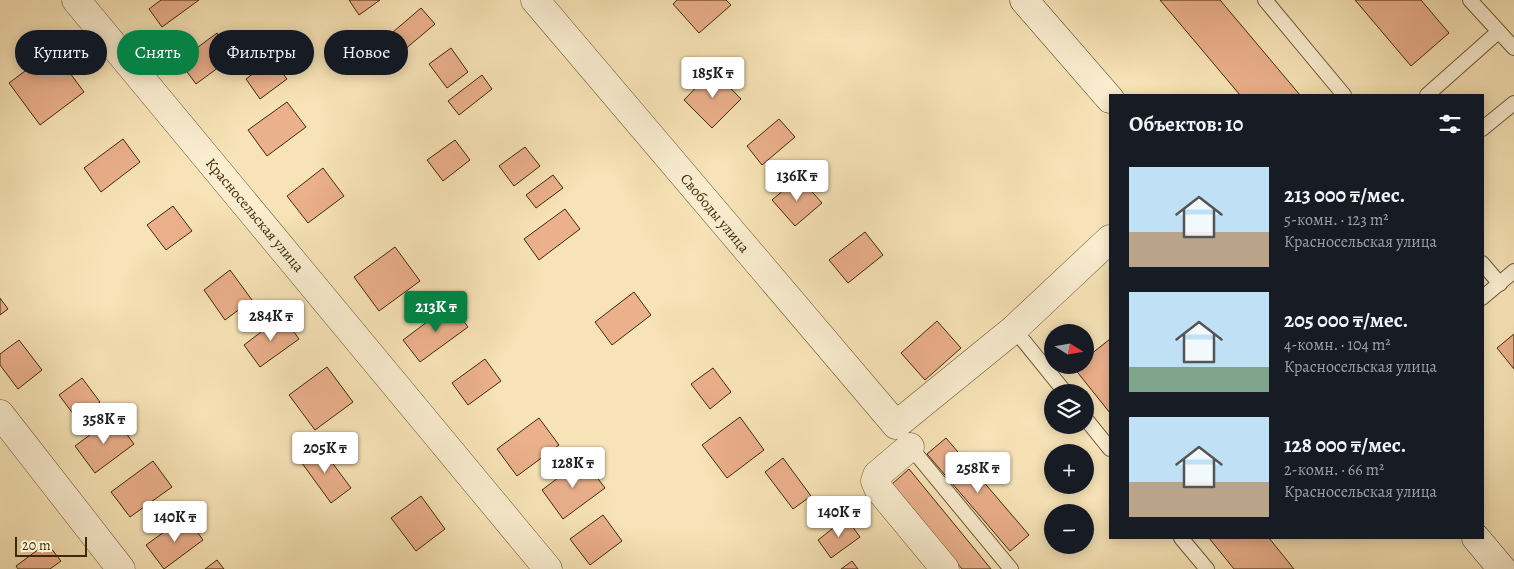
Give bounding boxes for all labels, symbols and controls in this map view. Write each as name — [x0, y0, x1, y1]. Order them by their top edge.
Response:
chip: Купить — [15, 30, 107, 75]
chip: Снять — [117, 30, 199, 75]
chip: Фильтры — [209, 30, 314, 75]
chip: Новое — [324, 30, 408, 75]
pin: 185K ₸ — [672, 56, 754, 99]
text: 185K ₸ — [692, 62, 734, 84]
text: Объектов: 10 — [1129, 110, 1243, 138]
icon: filters — [1436, 110, 1464, 138]
street label: Красносельская улица — [201, 154, 309, 276]
pin: 136K ₸ — [756, 160, 838, 202]
text: 136K ₸ — [776, 165, 818, 187]
street label: Свободы улица — [676, 169, 754, 257]
text: 213 000 ₸/мес. — [1284, 181, 1405, 209]
icon: home — [1169, 187, 1229, 247]
text: 5-комн. · 123 m² — [1284, 209, 1389, 231]
text: Красносельская улица — [1284, 231, 1437, 253]
pin: 213K ₸ — [395, 290, 477, 333]
text: 213K ₸ — [415, 296, 457, 318]
pin: 284K ₸ — [230, 300, 312, 342]
text: 284K ₸ — [249, 305, 293, 327]
text: 205 000 ₸/мес. — [1284, 306, 1408, 334]
icon: home — [1169, 312, 1229, 372]
north arrow — [1044, 324, 1094, 374]
map controls — [1044, 324, 1094, 554]
text: 4-комн. · 104 m² — [1284, 334, 1391, 356]
text: Красносельская улица — [1284, 356, 1437, 378]
button: layers — [1044, 384, 1094, 434]
pin: 358K ₸ — [63, 402, 145, 445]
text: 358K ₸ — [83, 408, 125, 430]
text: 128 000 ₸/мес. — [1284, 431, 1406, 459]
pin: 205K ₸ — [284, 432, 366, 474]
text: 205K ₸ — [303, 437, 347, 459]
icon: home — [1169, 437, 1229, 497]
button: + — [1044, 444, 1094, 494]
pin: 128K ₸ — [532, 446, 614, 489]
text: 128K ₸ — [552, 452, 594, 474]
pin: 258K ₸ — [937, 452, 1019, 494]
text: 258K ₸ — [956, 457, 1000, 479]
text: 2-комн. · 66 m² — [1284, 459, 1384, 481]
text: Красносельская улица — [1284, 481, 1437, 503]
pin: 140K ₸ — [798, 496, 880, 538]
pin: 140K ₸ — [134, 500, 216, 543]
text: 140K ₸ — [818, 501, 860, 523]
button: − — [1044, 504, 1094, 554]
text: 140K ₸ — [154, 506, 196, 528]
scale bar — [15, 534, 88, 557]
text: 20 m — [22, 536, 51, 555]

